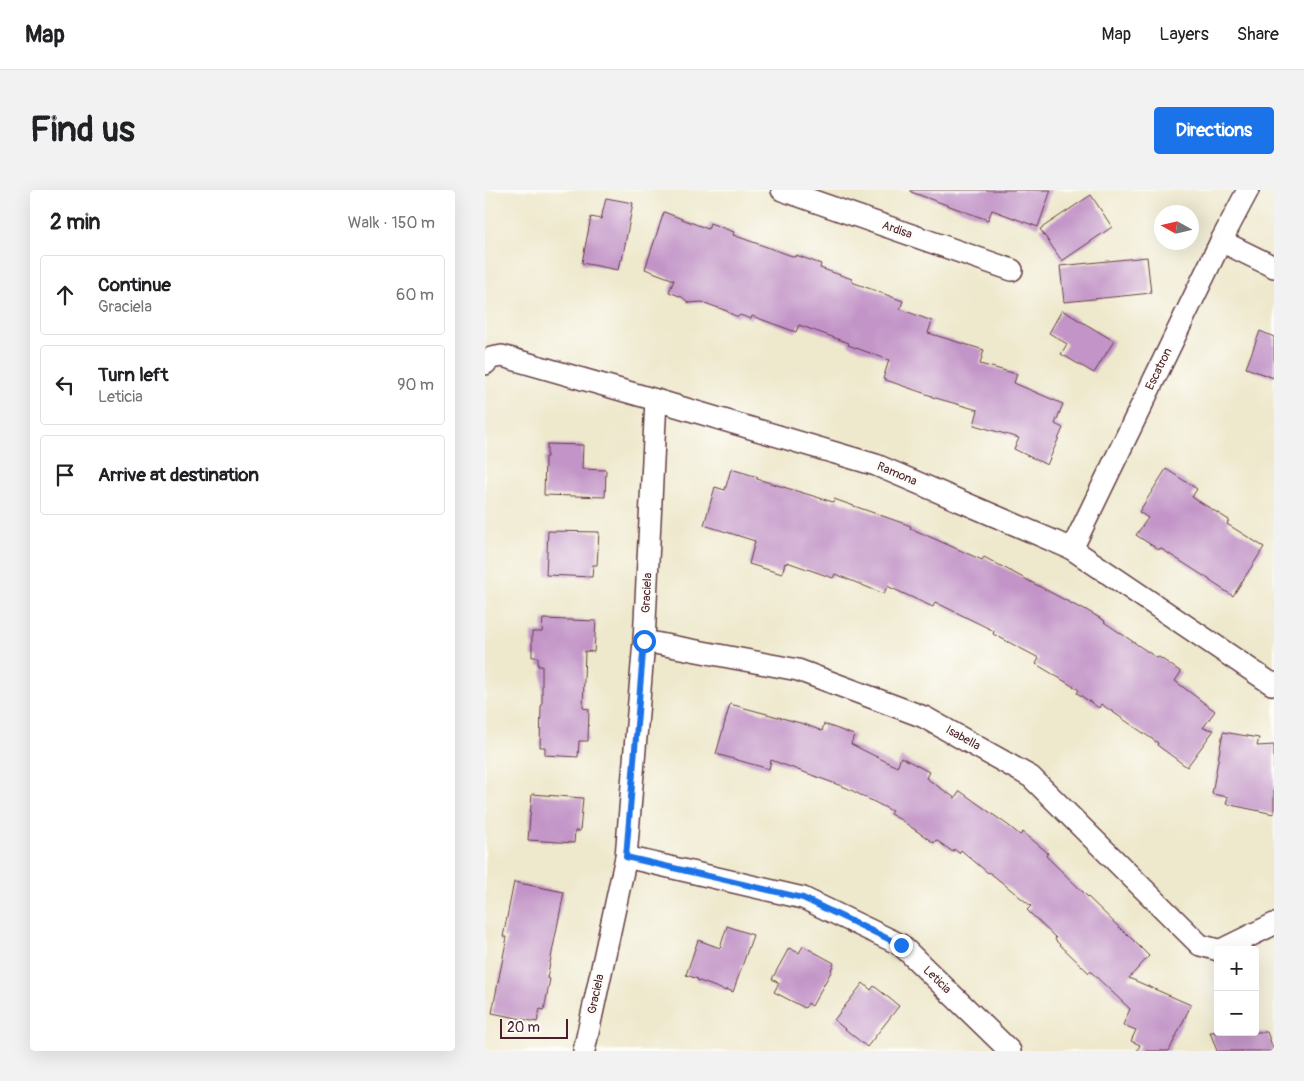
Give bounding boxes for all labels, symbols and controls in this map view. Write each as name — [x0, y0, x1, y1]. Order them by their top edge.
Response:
text: Map — [25, 20, 65, 49]
text: Map — [1102, 23, 1131, 46]
text: Layers — [1159, 23, 1209, 46]
text: Share — [1237, 23, 1279, 46]
button: Directions — [1154, 107, 1274, 154]
text: Find us — [30, 108, 135, 152]
north arrow — [1154, 205, 1199, 250]
text: 2 min — [50, 209, 100, 236]
text: Walk · 150 m — [348, 213, 435, 233]
street label: Ardisa — [880, 218, 914, 242]
text: Continue — [98, 273, 171, 297]
icon: ahead — [51, 281, 79, 309]
text: 60 m — [396, 285, 434, 305]
text: Graciela — [98, 297, 152, 317]
street label: Escatron — [1142, 345, 1176, 392]
text: Turn left — [98, 363, 168, 387]
icon: left — [51, 371, 79, 399]
text: 90 m — [397, 375, 434, 395]
text: Leticia — [98, 387, 143, 407]
street label: Ramona — [875, 459, 920, 489]
icon: arrive — [51, 461, 79, 489]
text: Arrive at destination — [98, 463, 259, 487]
street label: Graciela — [638, 572, 656, 614]
route start — [633, 630, 656, 653]
street label: Isabella — [943, 722, 983, 754]
route end — [890, 934, 913, 957]
map controls — [1214, 946, 1259, 1036]
button: + — [1214, 946, 1259, 991]
street label: Leticia — [920, 963, 955, 997]
street label: Graciela — [584, 972, 608, 1015]
button: − — [1214, 991, 1259, 1036]
scale bar — [500, 1016, 567, 1039]
text: 20 m — [507, 1019, 540, 1036]

